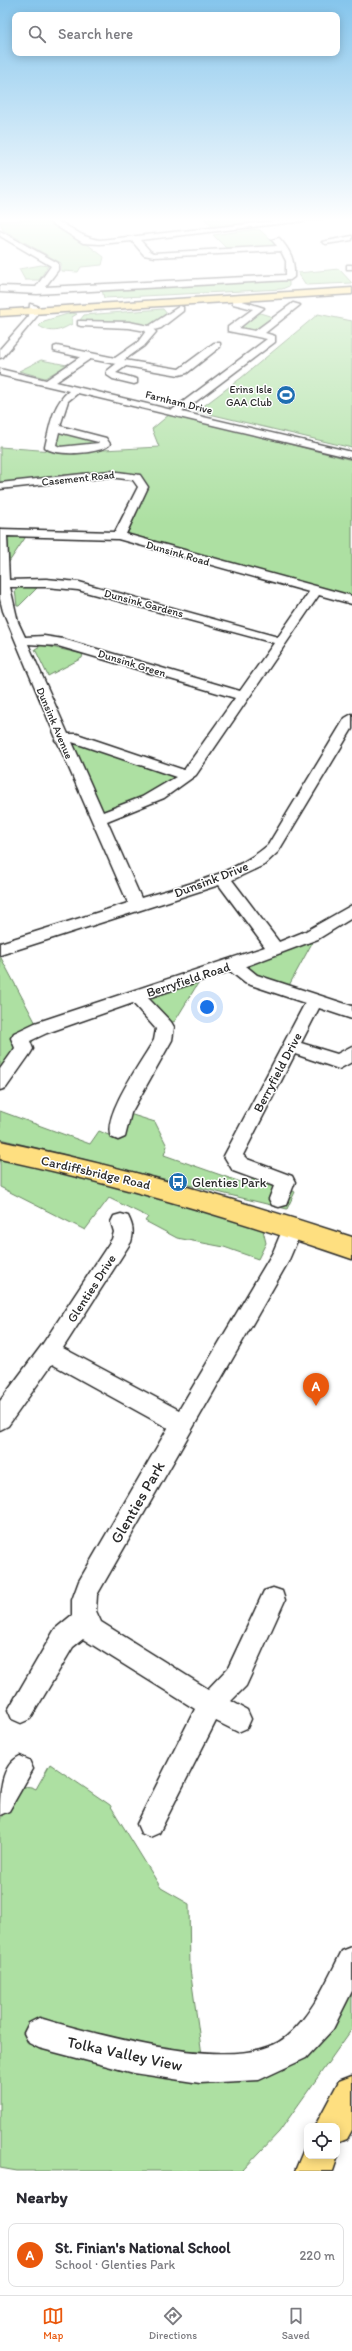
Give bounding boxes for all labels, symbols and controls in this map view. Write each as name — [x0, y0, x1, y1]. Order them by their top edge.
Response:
search box — [12, 12, 340, 56]
icon: search — [26, 23, 48, 45]
text: Search here — [58, 25, 133, 43]
place label: Erins Isle GAA Club — [226, 383, 272, 409]
sports icon: Erins Isle GAA Club — [275, 384, 297, 406]
street label: Farnham Drive — [144, 388, 214, 417]
street label: Casement Road — [41, 468, 115, 489]
street label: Dunsink Road — [145, 538, 211, 569]
street label: Dunsink Gardens — [103, 587, 185, 620]
street label: Dunsink Green — [96, 647, 168, 680]
street label: Dunsink Avenue — [34, 685, 76, 761]
street label: Dunsink Drive — [172, 858, 250, 901]
street label: Berryfield Road — [144, 959, 232, 1000]
your location — [197, 997, 217, 1017]
street label: Berryfield Drive — [250, 1030, 305, 1115]
street label: Cardiffsbridge Road — [40, 1153, 152, 1192]
bus stop icon: Glenties Park — [167, 1171, 189, 1193]
place label: Glenties Park — [192, 1175, 267, 1190]
street label: Glenties Drive — [64, 1251, 119, 1325]
pin: A — [303, 1373, 329, 1406]
street label: Glenties Park — [106, 1457, 169, 1547]
street label: Tolka Valley View — [66, 2032, 184, 2075]
map controls — [304, 2123, 340, 2159]
button: locate — [304, 2123, 340, 2159]
text: Nearby — [16, 2187, 68, 2207]
text: St. Finian's National School — [55, 2239, 230, 2257]
text: A — [26, 2248, 34, 2263]
text: 220 m — [299, 2248, 335, 2263]
text: School · Glenties Park — [55, 2257, 175, 2272]
tab: Map — [42, 2305, 64, 2342]
tab: Directions — [149, 2305, 197, 2342]
tab: Saved — [282, 2305, 310, 2342]

